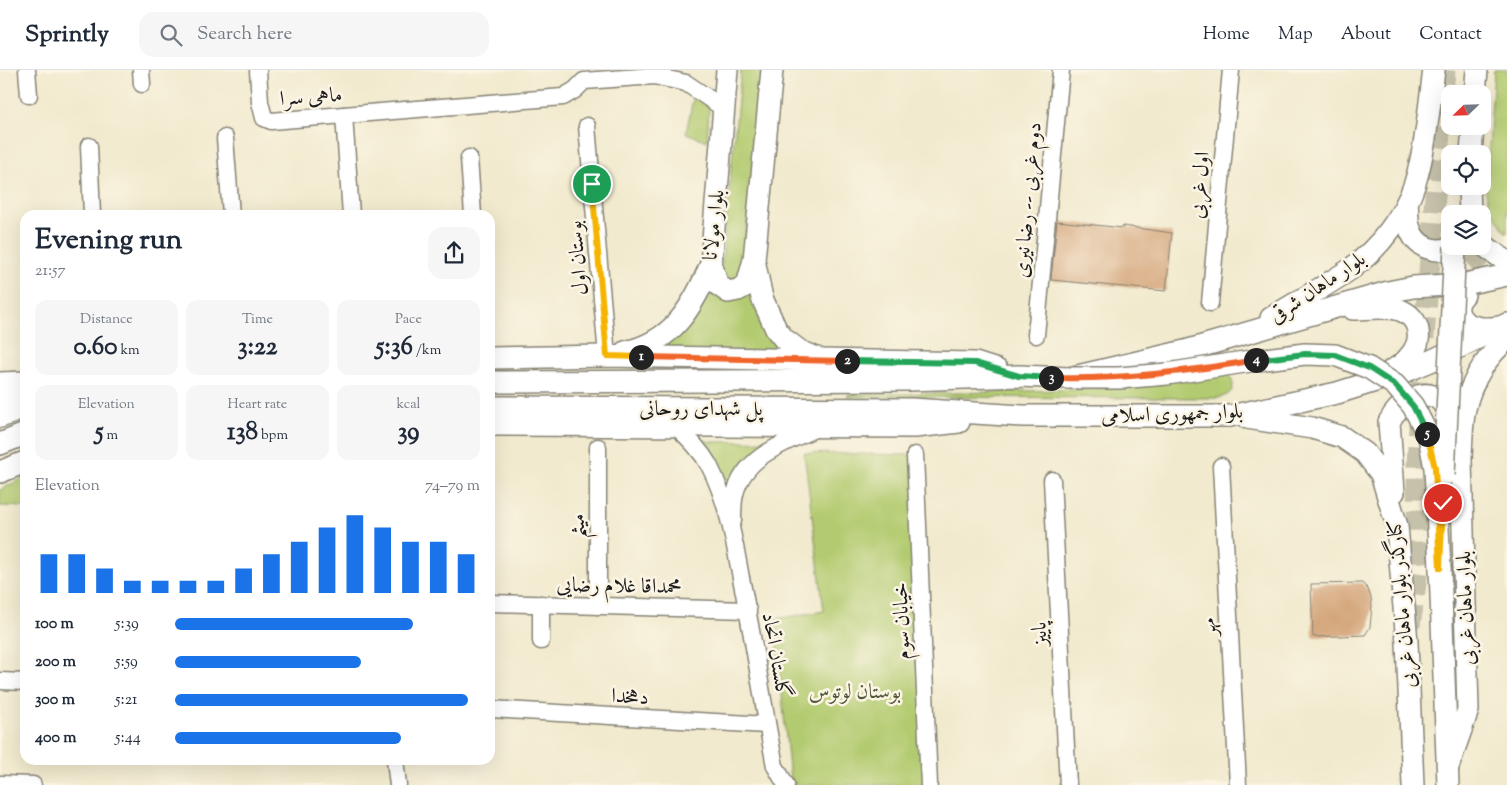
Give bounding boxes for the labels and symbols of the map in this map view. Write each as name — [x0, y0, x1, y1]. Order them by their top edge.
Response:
street label: ماهی سرا — [279, 81, 343, 115]
north arrow — [1441, 85, 1491, 135]
street label: دوم غربی -- رضا نیری — [1007, 121, 1052, 279]
street label: اول غربی — [1183, 150, 1219, 220]
pin — [571, 163, 613, 205]
street label: بلوار مولانا — [696, 188, 734, 262]
street label: بوستان اول — [561, 219, 597, 297]
street label: بلوار ماهان شرقی — [1264, 245, 1373, 332]
pin: 1 — [628, 344, 654, 370]
pin: 2 — [834, 348, 860, 374]
pin: 4 — [1244, 348, 1268, 372]
pin: 3 — [1038, 366, 1064, 390]
street label: پل شهدای روحانی — [639, 395, 764, 425]
street label: بلوار جمهوری اسلامی — [1100, 398, 1244, 432]
pin: 5 — [1414, 422, 1440, 446]
pin — [1422, 482, 1464, 524]
street label: میثم — [564, 513, 598, 539]
street label: کنارگذر بلوار ماهان غربی — [1379, 518, 1425, 689]
street label: بلوار ماهان غربی — [1450, 550, 1484, 666]
street label: محمداقا غلام رضایی — [556, 571, 682, 604]
street label: خیابان سوم — [887, 582, 920, 660]
street label: گلستان اتحاد — [753, 610, 797, 701]
street label: مهر — [1195, 617, 1226, 639]
street label: پاییز — [1025, 620, 1057, 649]
park label: بوستان لوتوس — [809, 678, 901, 708]
street label: دهخدا — [610, 682, 649, 714]

